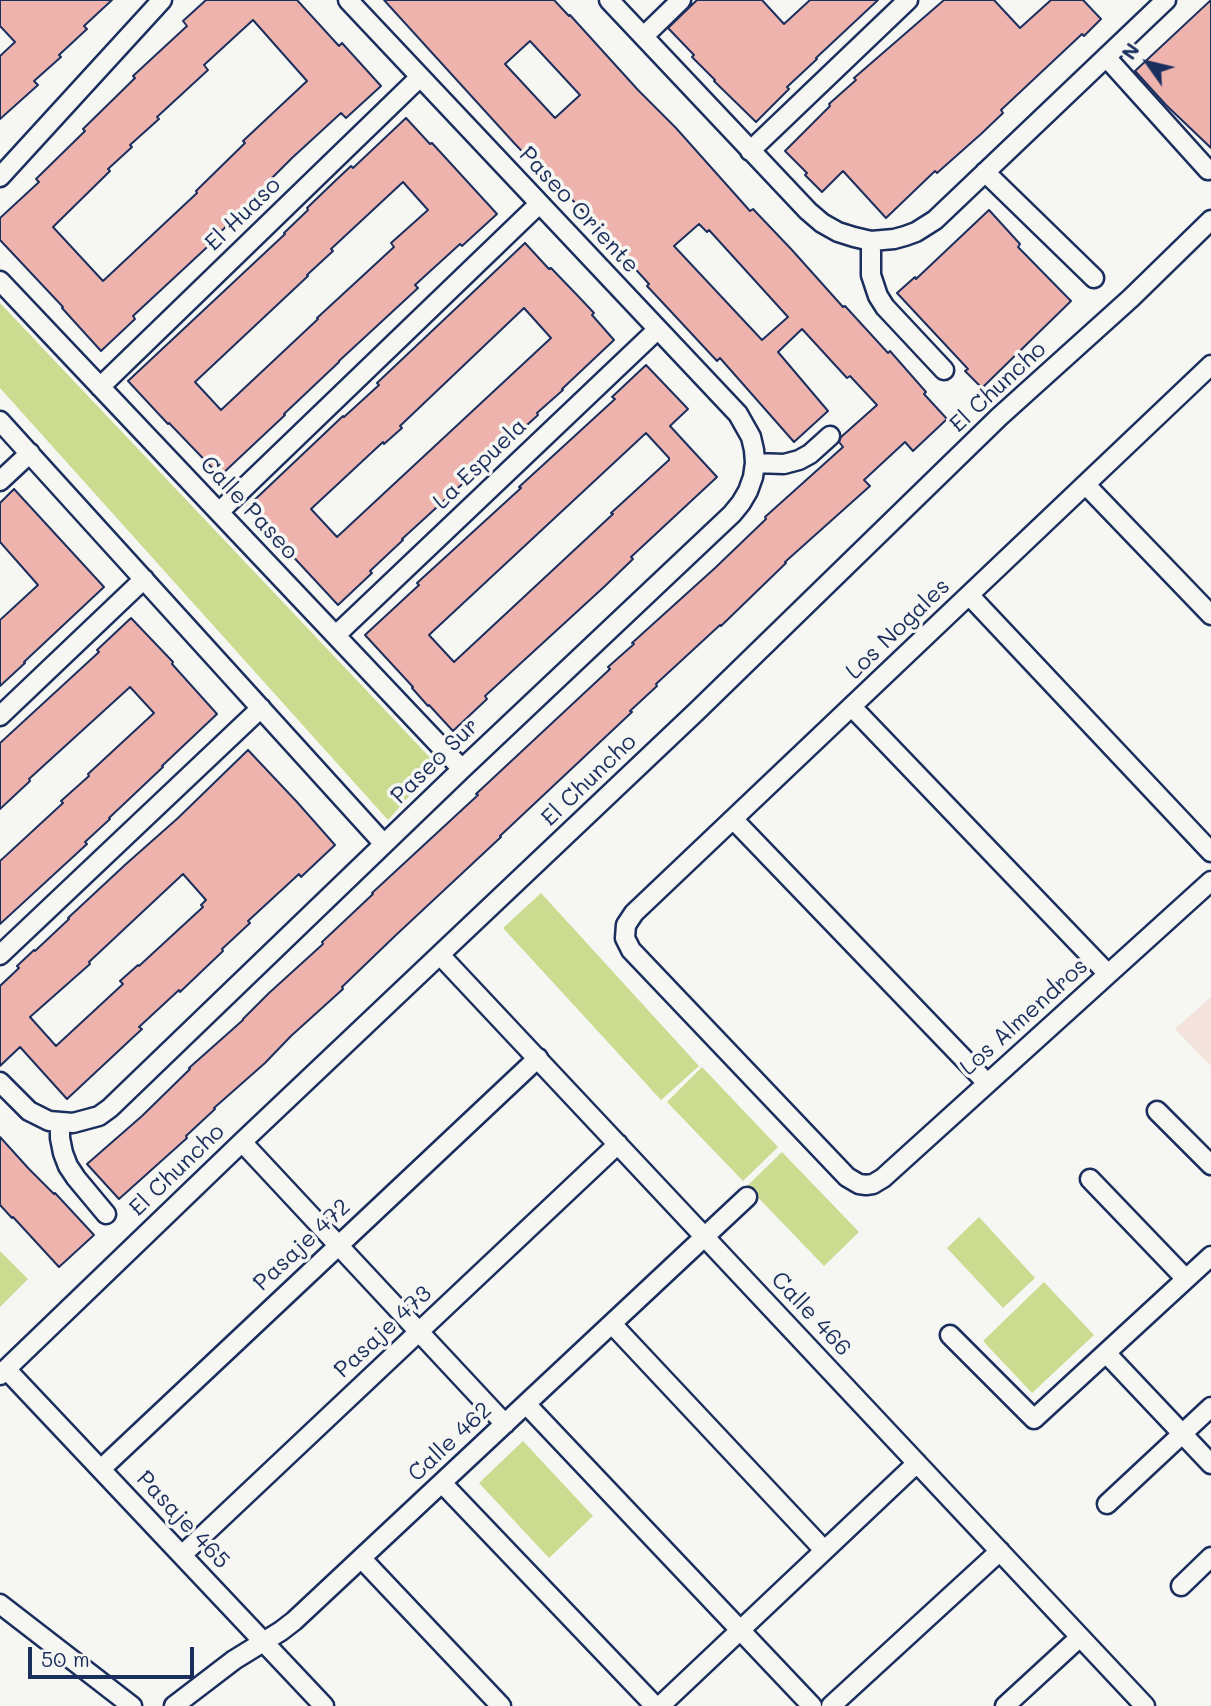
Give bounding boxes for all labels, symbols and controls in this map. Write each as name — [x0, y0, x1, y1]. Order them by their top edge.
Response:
north arrow — [1113, 28, 1183, 98]
text: N — [1116, 38, 1145, 64]
street label: Paseo Oriente — [513, 141, 645, 279]
street label: El Huaso — [199, 171, 287, 257]
street label: El Chuncho — [944, 336, 1052, 438]
street label: La Espuela — [428, 413, 532, 515]
street label: Calle Paseo — [194, 451, 304, 565]
street label: Los Nogales — [840, 573, 956, 685]
street label: Paseo Sur — [385, 712, 485, 810]
street label: El Chuncho — [536, 728, 642, 832]
street label: Los Almendros — [954, 952, 1094, 1082]
street label: El Chuncho — [124, 1118, 230, 1222]
street label: Pasaje 472 — [248, 1193, 356, 1297]
street label: Calle 466 — [765, 1266, 857, 1362]
street label: Pasaje 473 — [329, 1280, 437, 1384]
street label: Calle 462 — [403, 1396, 497, 1488]
street label: Pasaje 465 — [131, 1465, 235, 1575]
scale bar — [32, 1632, 198, 1676]
text: 50 m — [41, 1645, 90, 1672]

